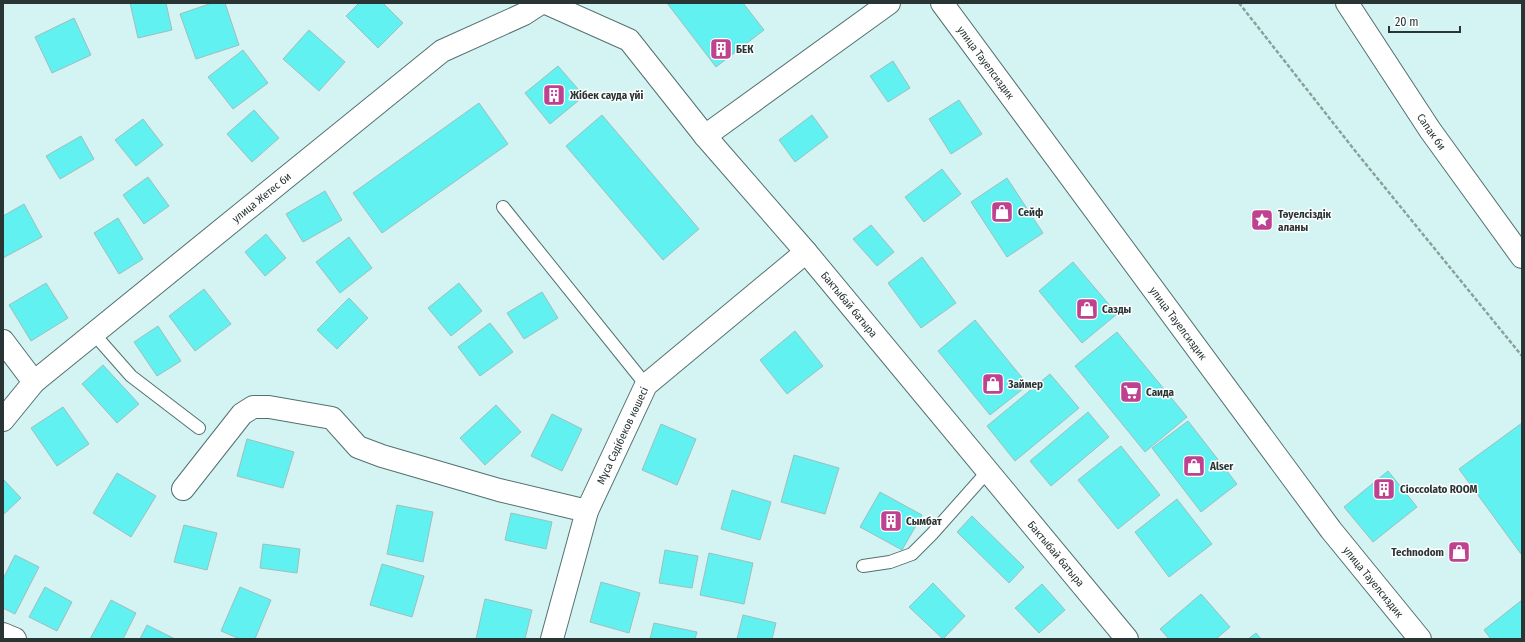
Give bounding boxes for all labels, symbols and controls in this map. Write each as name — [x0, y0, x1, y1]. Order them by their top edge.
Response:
scale bar — [1389, 8, 1460, 34]
text: 20 m — [1395, 15, 1419, 29]
street label: улица Тауелсиздик — [955, 23, 1018, 102]
building icon: БЕК — [708, 36, 734, 62]
place label: БЕК — [736, 43, 754, 56]
building icon: Жібек сауда үйі — [541, 82, 567, 108]
place label: Жібек сауда үйі — [569, 89, 643, 102]
street label: Сапак би — [1414, 111, 1449, 153]
street label: улица Жетес би — [229, 170, 294, 225]
shop icon: Сейф — [989, 199, 1015, 225]
place label: Сейф — [1018, 206, 1044, 219]
place icon: Тәуелсіздік аланы — [1249, 207, 1275, 233]
place label: Тәуелсіздік аланы — [1278, 208, 1332, 234]
street label: Бактыбай батыра — [818, 269, 880, 340]
street label: улица Тауелсиздик — [1147, 284, 1210, 363]
shop icon: Сазды — [1074, 296, 1100, 322]
place label: Сазды — [1102, 303, 1132, 316]
shop icon: Займер — [980, 371, 1006, 397]
place label: Займер — [1007, 378, 1043, 391]
supermarket icon: Саида — [1118, 379, 1144, 405]
street label: Мұса Сәдібеков көшесі — [594, 385, 651, 486]
place label: Саида — [1146, 386, 1175, 399]
shop icon: Alser — [1181, 453, 1207, 479]
place label: Alser — [1209, 460, 1234, 473]
building icon: Cioccolato ROOM — [1371, 476, 1397, 502]
place label: Cioccolato ROOM — [1400, 483, 1478, 496]
building icon: Сымбат — [878, 508, 904, 534]
place label: Сымбат — [906, 515, 942, 528]
street label: Бактыбай батыра — [1025, 518, 1087, 589]
shop icon: Technodom — [1446, 539, 1472, 565]
street label: улица Тауелсиздик — [1341, 544, 1407, 621]
place label: Technodom — [1391, 546, 1444, 559]

